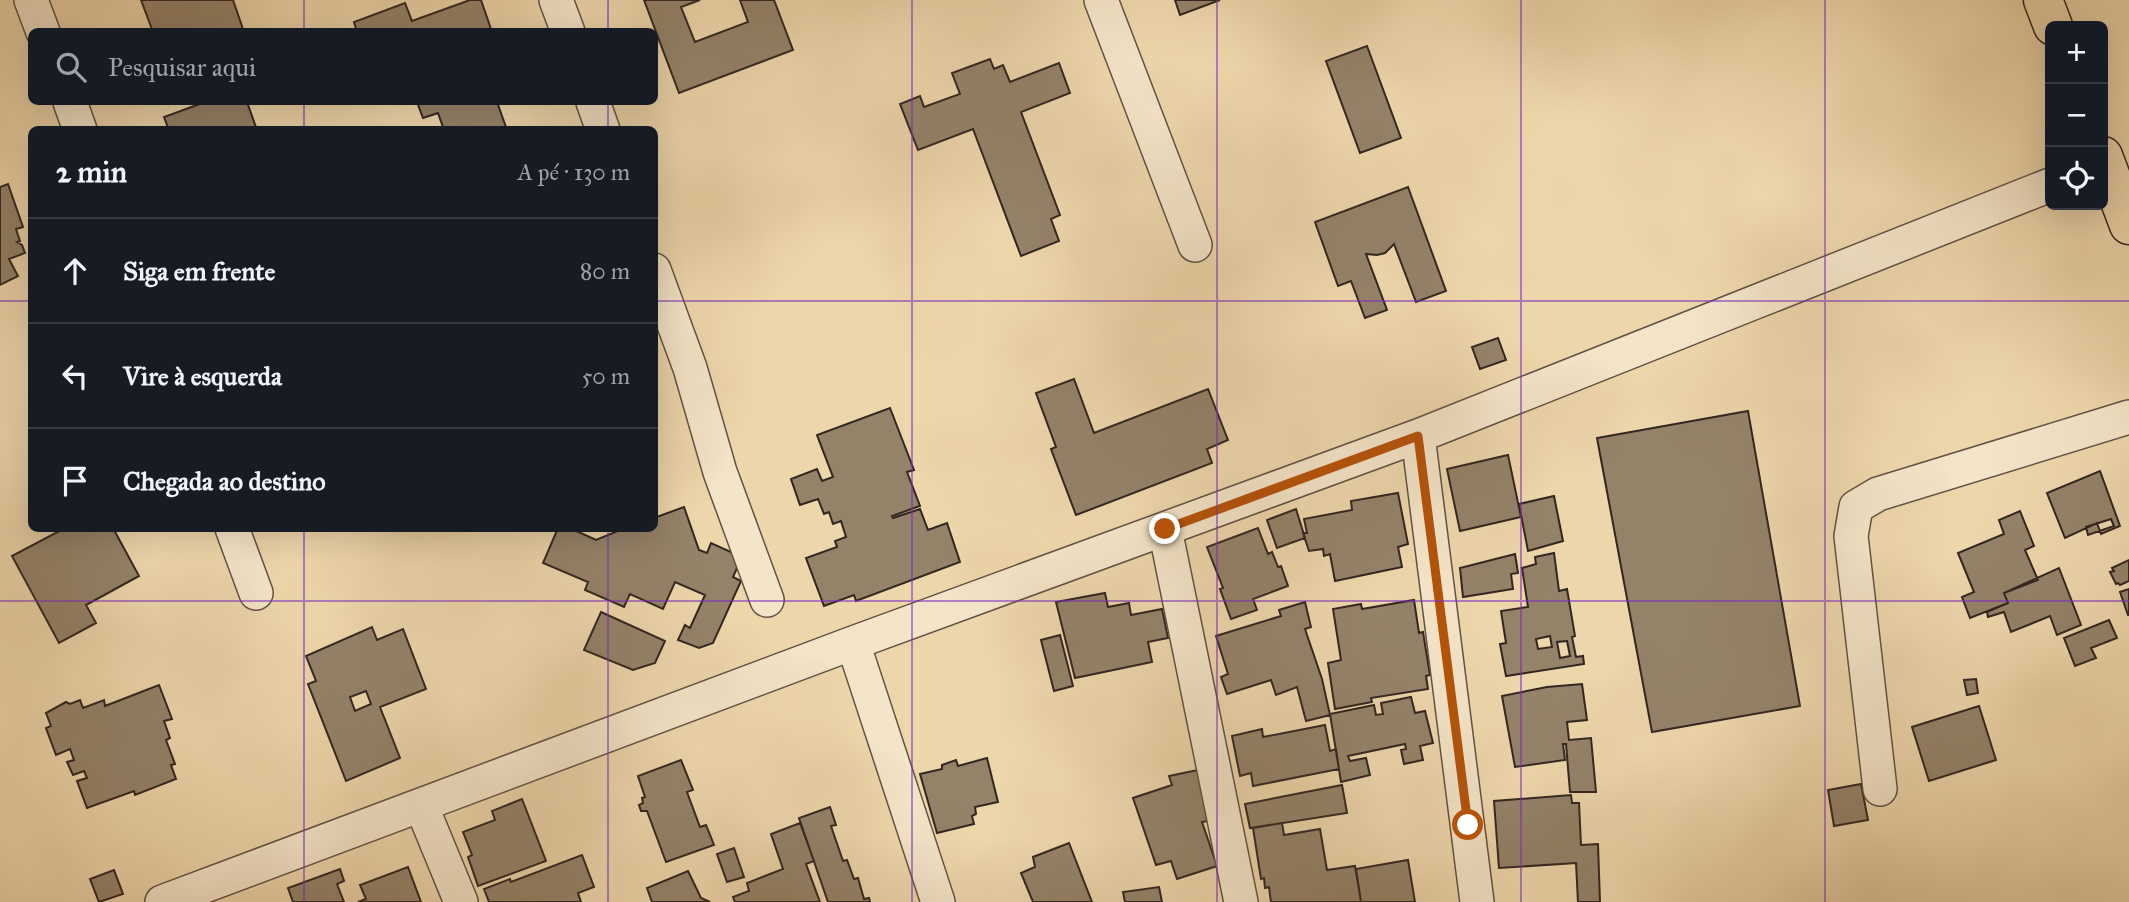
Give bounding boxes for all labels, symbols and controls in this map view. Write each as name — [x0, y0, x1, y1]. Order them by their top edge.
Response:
map controls — [2045, 21, 2108, 210]
button: + — [2045, 21, 2108, 84]
search box — [28, 28, 658, 105]
icon: search — [52, 48, 90, 86]
text: Pesquisar aqui — [108, 51, 256, 83]
button: − — [2045, 84, 2108, 147]
button: locate — [2045, 147, 2108, 210]
text: 2 min — [56, 154, 127, 190]
text: A pé · 130 m — [518, 158, 630, 186]
icon: ahead — [56, 252, 94, 290]
text: Siga em frente — [123, 255, 275, 287]
text: 80 m — [580, 257, 630, 285]
icon: left — [56, 357, 94, 395]
text: Vire à esquerda — [123, 360, 282, 392]
text: 50 m — [582, 362, 630, 390]
icon: arrive — [56, 462, 94, 500]
text: Chegada ao destino — [123, 465, 326, 497]
route end — [1149, 513, 1180, 544]
route start — [1452, 809, 1483, 840]

